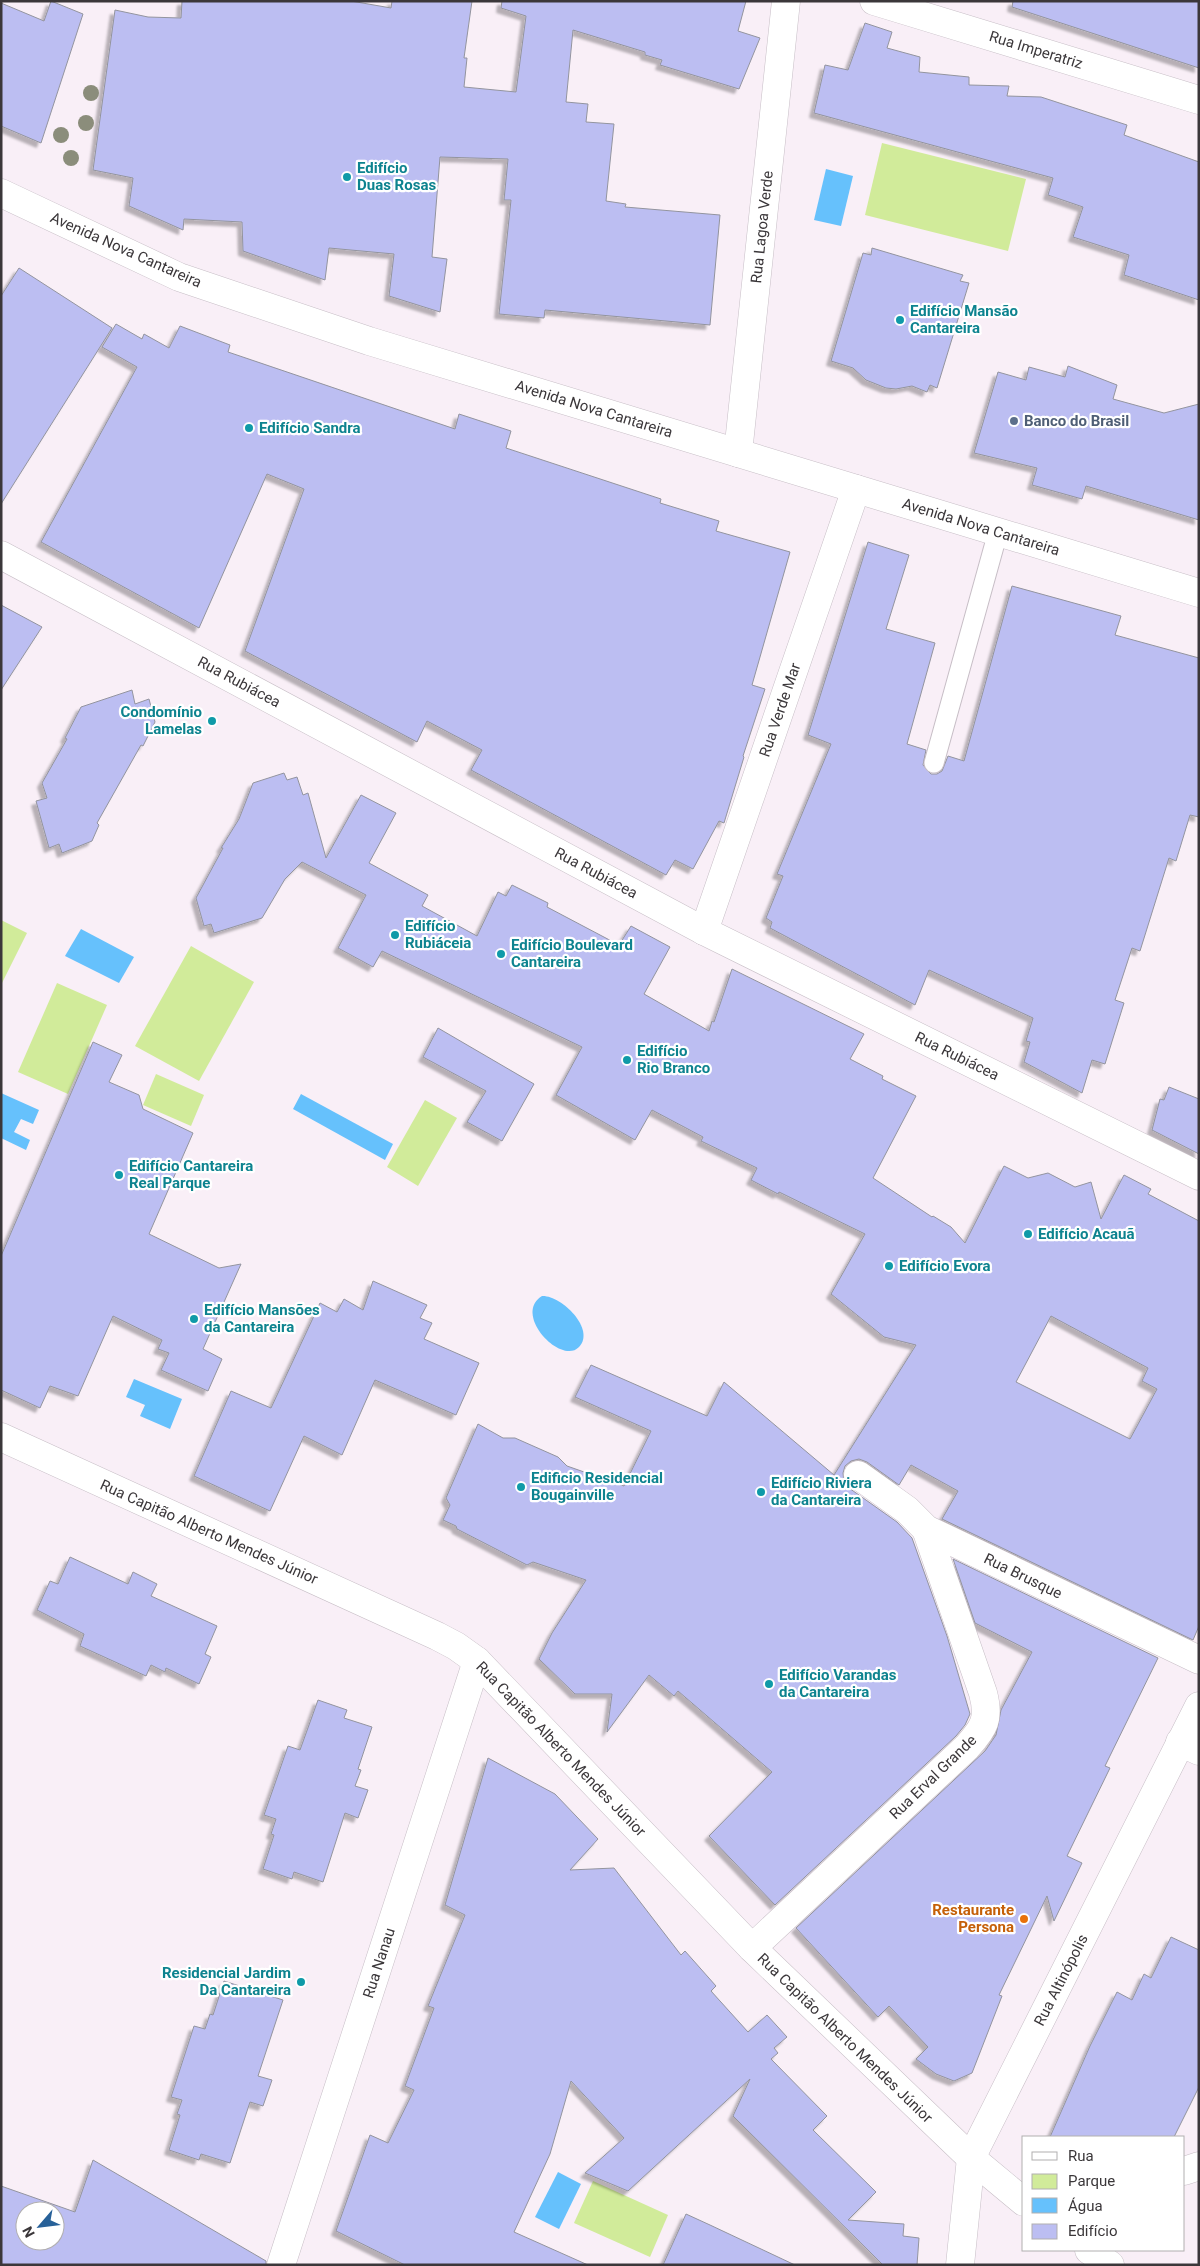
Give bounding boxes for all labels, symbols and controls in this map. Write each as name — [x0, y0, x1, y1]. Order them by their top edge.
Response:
street label: Rua Imperatriz — [987, 27, 1085, 73]
place label: Edifício Duas Rosas — [357, 159, 436, 194]
street label: Rua Lagoa Verde — [747, 170, 777, 284]
marker: Edifício Duas Rosas — [341, 171, 353, 183]
street label: Avenida Nova Cantareira — [48, 208, 204, 292]
place label: Edifício Mansão Cantareira — [910, 302, 1018, 337]
marker: Edifício Mansão Cantareira — [894, 314, 906, 326]
street label: Avenida Nova Cantareira — [513, 376, 675, 442]
place label: Banco do Brasil — [1024, 412, 1129, 430]
marker: Banco do Brasil — [1008, 415, 1020, 427]
place label: Edifício Sandra — [259, 419, 361, 437]
marker: Edifício Sandra — [243, 422, 255, 434]
street label: Avenida Nova Cantareira — [900, 494, 1062, 560]
street label: Rua Rubiácea — [195, 653, 283, 711]
street label: Rua Verde Mar — [756, 661, 804, 759]
place label: Condomínio Lamelas — [120, 703, 202, 738]
marker: Condomínio Lamelas — [206, 715, 218, 727]
street label: Rua Rubiácea — [552, 844, 640, 902]
place label: Edifício Rubiáceia — [405, 917, 471, 952]
marker: Edifício Rubiáceia — [389, 929, 401, 941]
place label: Edifício Boulevard Cantareira — [511, 936, 633, 971]
marker: Edifício Boulevard Cantareira — [495, 948, 507, 960]
street label: Rua Rubiácea — [912, 1028, 1002, 1084]
place label: Edifício Rio Branco — [637, 1042, 710, 1077]
marker: Edifício Rio Branco — [621, 1054, 633, 1066]
place label: Edifício Cantareira Real Parque — [129, 1157, 253, 1192]
marker: Edifício Cantareira Real Parque — [113, 1169, 125, 1181]
place label: Edifício Acauã — [1038, 1225, 1135, 1243]
marker: Edifício Acauã — [1022, 1228, 1034, 1240]
place label: Edifício Evora — [899, 1257, 991, 1275]
marker: Edifício Evora — [883, 1260, 895, 1272]
place label: Edifício Mansões da Cantareira — [204, 1301, 320, 1336]
marker: Edifício Mansões da Cantareira — [188, 1313, 200, 1325]
place label: Edificio Residencial Bougainville — [531, 1469, 663, 1504]
place label: Edifício Riviera da Cantareira — [771, 1474, 872, 1509]
street label: Rua Capitão Alberto Mendes Júnior — [97, 1476, 321, 1588]
marker: Edificio Residencial Bougainville — [515, 1481, 527, 1493]
marker: Edifício Riviera da Cantareira — [755, 1486, 767, 1498]
street label: Rua Brusque — [981, 1549, 1065, 1603]
street label: Rua Capitão Alberto Mendes Júnior — [472, 1658, 650, 1840]
place label: Edifício Varandas da Cantareira — [779, 1666, 897, 1701]
marker: Edifício Varandas da Cantareira — [763, 1678, 775, 1690]
street label: Rua Erval Grande — [886, 1731, 980, 1823]
place label: Restaurante Persona — [932, 1901, 1014, 1936]
marker: Restaurante Persona — [1018, 1913, 1030, 1925]
street label: Rua Nanau — [359, 1926, 399, 2000]
street label: Rua Altinópolis — [1030, 1931, 1092, 2029]
street label: Rua Capitão Alberto Mendes Júnior — [754, 1949, 936, 2127]
place label: Residencial Jardim Da Cantareira — [162, 1964, 291, 1999]
marker: Residencial Jardim Da Cantareira — [295, 1976, 307, 1988]
legend — [1022, 2136, 1185, 2251]
text: Rua — [1068, 2147, 1094, 2165]
text: Parque — [1068, 2172, 1115, 2190]
text: Água — [1068, 2197, 1103, 2215]
north arrow — [15, 2201, 65, 2251]
text: Edifício — [1068, 2222, 1117, 2240]
text: N — [19, 2224, 38, 2240]

